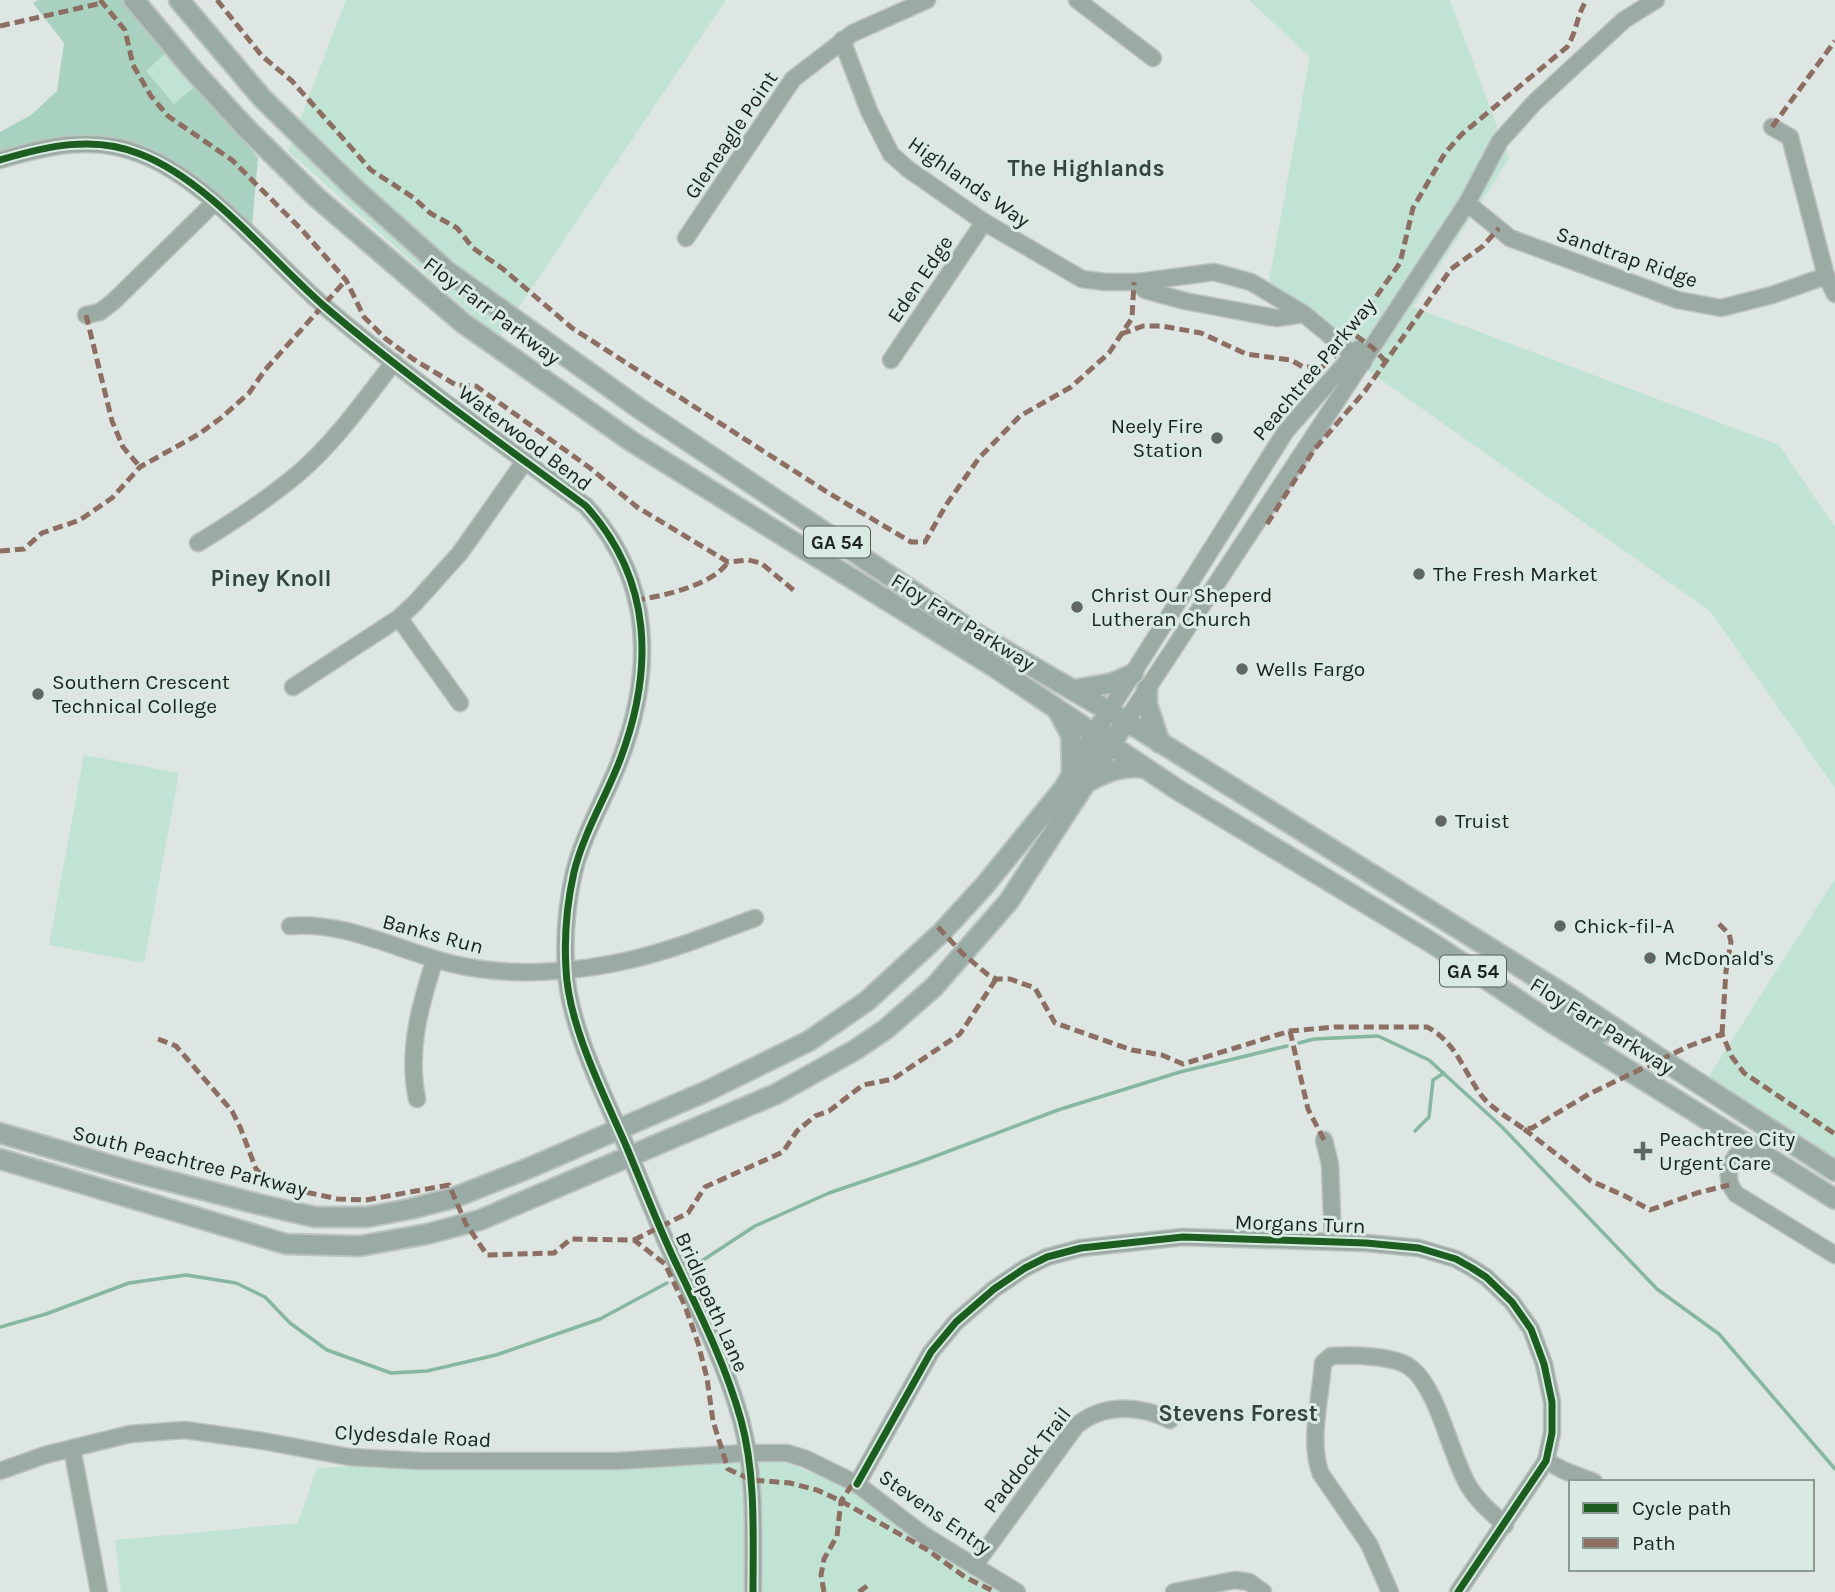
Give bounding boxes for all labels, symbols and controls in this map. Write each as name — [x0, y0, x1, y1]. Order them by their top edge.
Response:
street label: Gleneagle Point — [679, 67, 783, 203]
street label: Highlands Way — [904, 131, 1035, 233]
district label: The Highlands — [1007, 155, 1165, 182]
street label: Sandtrap Ridge — [1553, 222, 1701, 292]
street label: Eden Edge — [882, 231, 958, 327]
street label: Floy Farr Parkway — [419, 252, 565, 370]
street label: Peachtree Parkway — [1247, 293, 1381, 445]
street label: Waterwood Bend — [454, 380, 596, 496]
place label: Neely Fire Station — [1111, 414, 1203, 462]
marker: Neely Fire Station — [1209, 430, 1225, 446]
road number: GA 54 — [804, 526, 870, 558]
place label: The Fresh Market — [1433, 562, 1598, 586]
district label: Piney Knoll — [210, 565, 332, 592]
marker: The Fresh Market — [1411, 566, 1427, 582]
street label: Floy Farr Parkway — [887, 568, 1039, 676]
place label: Christ Our Sheperd Lutheran Church — [1091, 583, 1272, 631]
marker: Christ Our Sheperd Lutheran Church — [1069, 599, 1085, 615]
place label: Wells Fargo — [1256, 657, 1365, 681]
marker: Wells Fargo — [1234, 661, 1250, 677]
place label: Southern Crescent Technical College — [52, 670, 230, 718]
marker: Southern Crescent Technical College — [30, 686, 46, 702]
place label: Truist — [1455, 809, 1510, 833]
marker: Truist — [1433, 813, 1449, 829]
street label: Banks Run — [380, 909, 486, 959]
place label: Chick-fil-A — [1574, 914, 1675, 938]
marker: Chick-fil-A — [1552, 918, 1568, 934]
place label: McDonald's — [1664, 946, 1774, 970]
marker: McDonald's — [1642, 950, 1658, 966]
road number: GA 54 — [1440, 956, 1506, 987]
street label: Floy Farr Parkway — [1526, 972, 1678, 1080]
street label: South Peachtree Parkway — [70, 1120, 310, 1202]
place label: Peachtree City Urgent Care — [1659, 1127, 1796, 1175]
marker: Peachtree City Urgent Care — [1633, 1141, 1653, 1161]
street label: Morgans Turn — [1234, 1210, 1366, 1238]
street label: Bridlepath Lane — [670, 1228, 754, 1376]
district label: Stevens Forest — [1158, 1400, 1318, 1427]
street label: Paddock Trail — [978, 1402, 1076, 1518]
street label: Clydesdale Road — [334, 1420, 492, 1452]
street label: Stevens Entry — [874, 1465, 996, 1560]
legend — [1569, 1480, 1814, 1571]
text: Cycle path — [1632, 1496, 1732, 1520]
text: Path — [1632, 1531, 1676, 1555]

